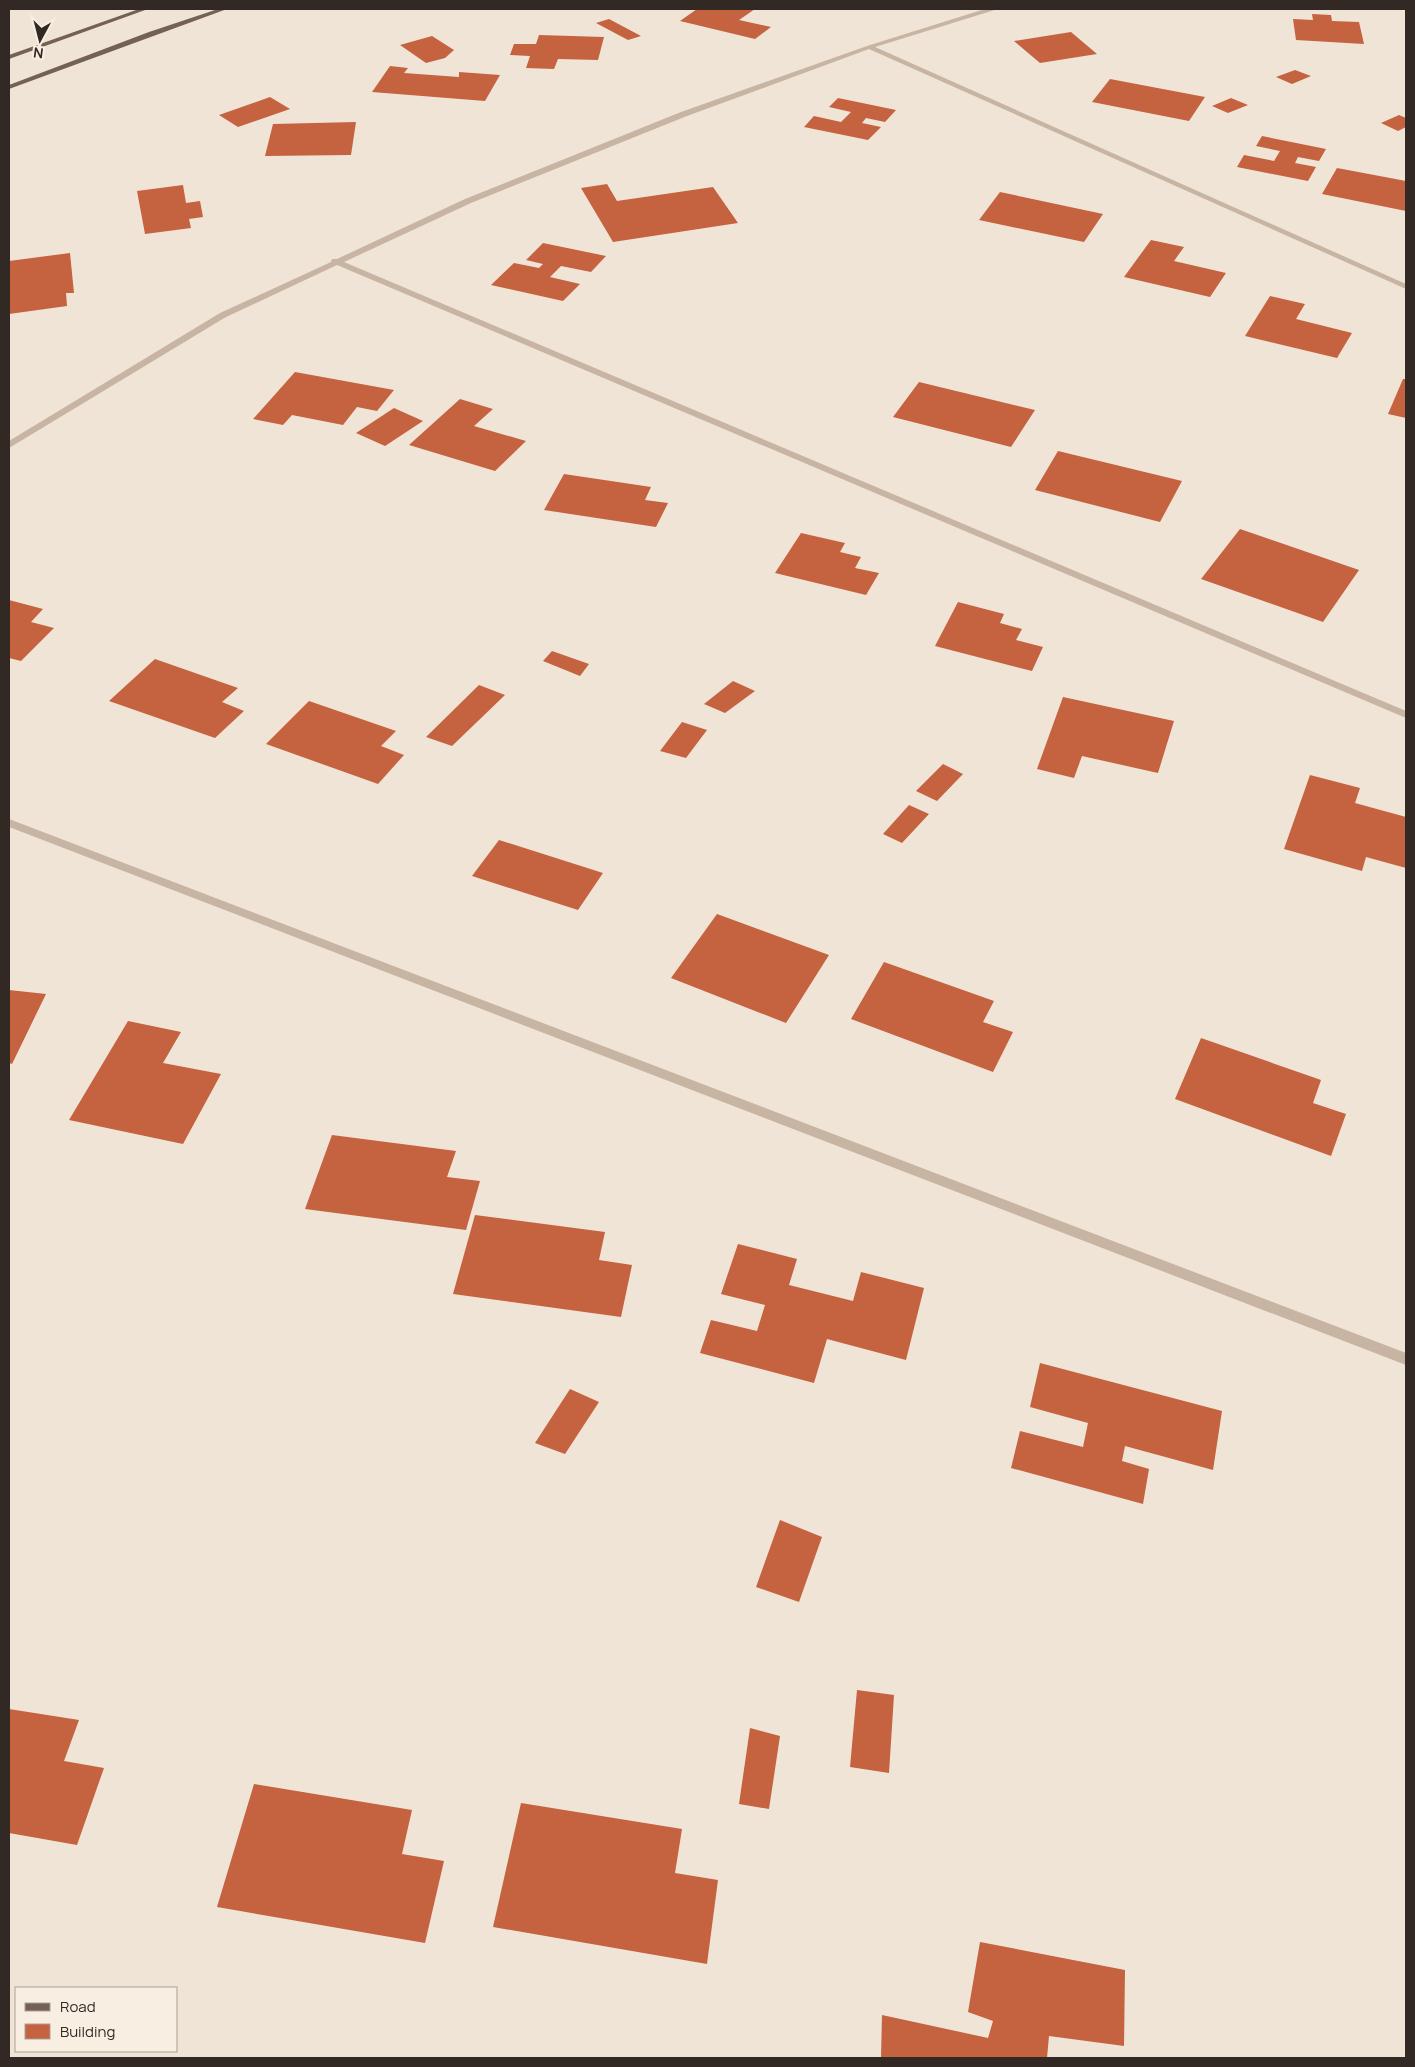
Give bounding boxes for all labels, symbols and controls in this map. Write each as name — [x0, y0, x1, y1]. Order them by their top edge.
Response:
north arrow — [15, 15, 65, 65]
text: N — [32, 43, 45, 63]
legend — [15, 1987, 178, 2052]
text: Road — [60, 1996, 96, 2017]
text: Building — [60, 2021, 115, 2042]

